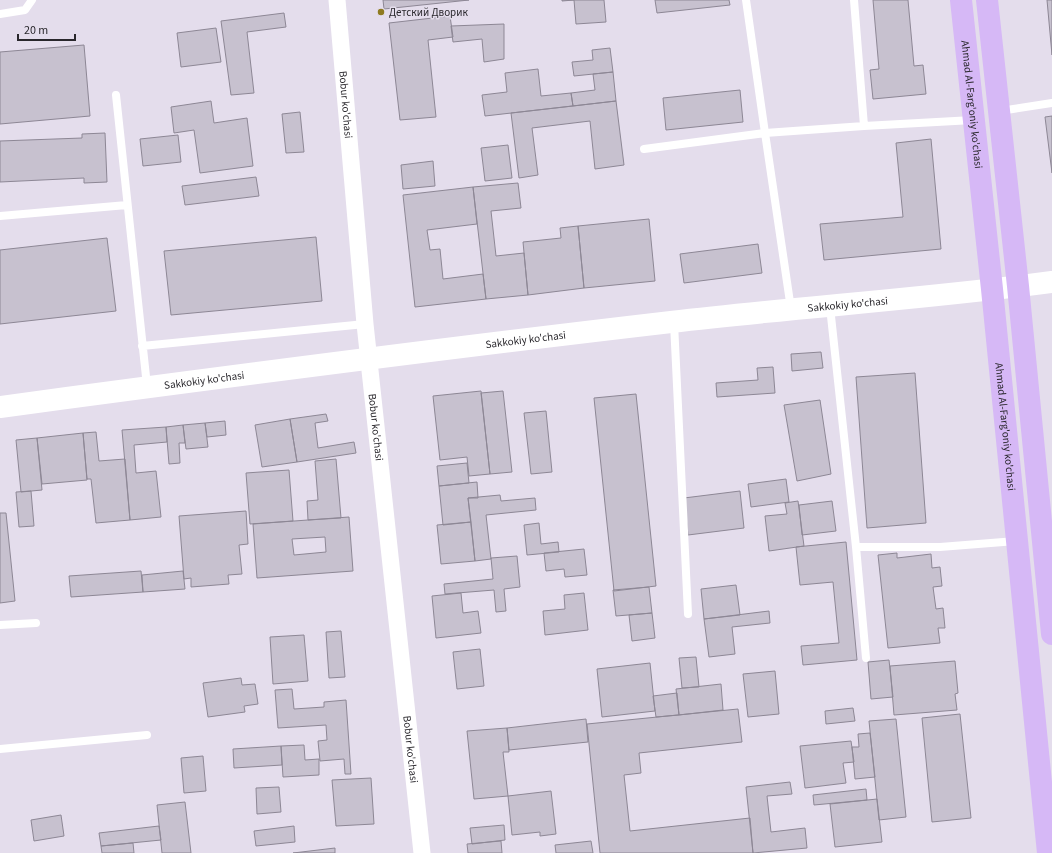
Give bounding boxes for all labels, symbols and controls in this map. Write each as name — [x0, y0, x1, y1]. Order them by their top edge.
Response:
place label: Детский Дворик — [389, 5, 468, 20]
marker: Детский Дворик — [376, 7, 386, 17]
scale bar — [18, 16, 75, 42]
text: 20 m — [24, 22, 48, 39]
street label: Ahmad Al-Farg'oniy ko'chasi — [957, 40, 986, 169]
street label: Bobur ko'chasi — [335, 70, 356, 139]
street label: Sakkokiy ko'chasi — [807, 293, 889, 316]
street label: Sakkokiy ko'chasi — [485, 327, 567, 352]
street label: Ahmad Al-Farg'oniy ko'chasi — [991, 362, 1019, 492]
street label: Sakkokiy ko'chasi — [163, 368, 245, 393]
street label: Bobur ko'chasi — [365, 393, 387, 462]
street label: Bobur ko'chasi — [399, 715, 421, 784]

